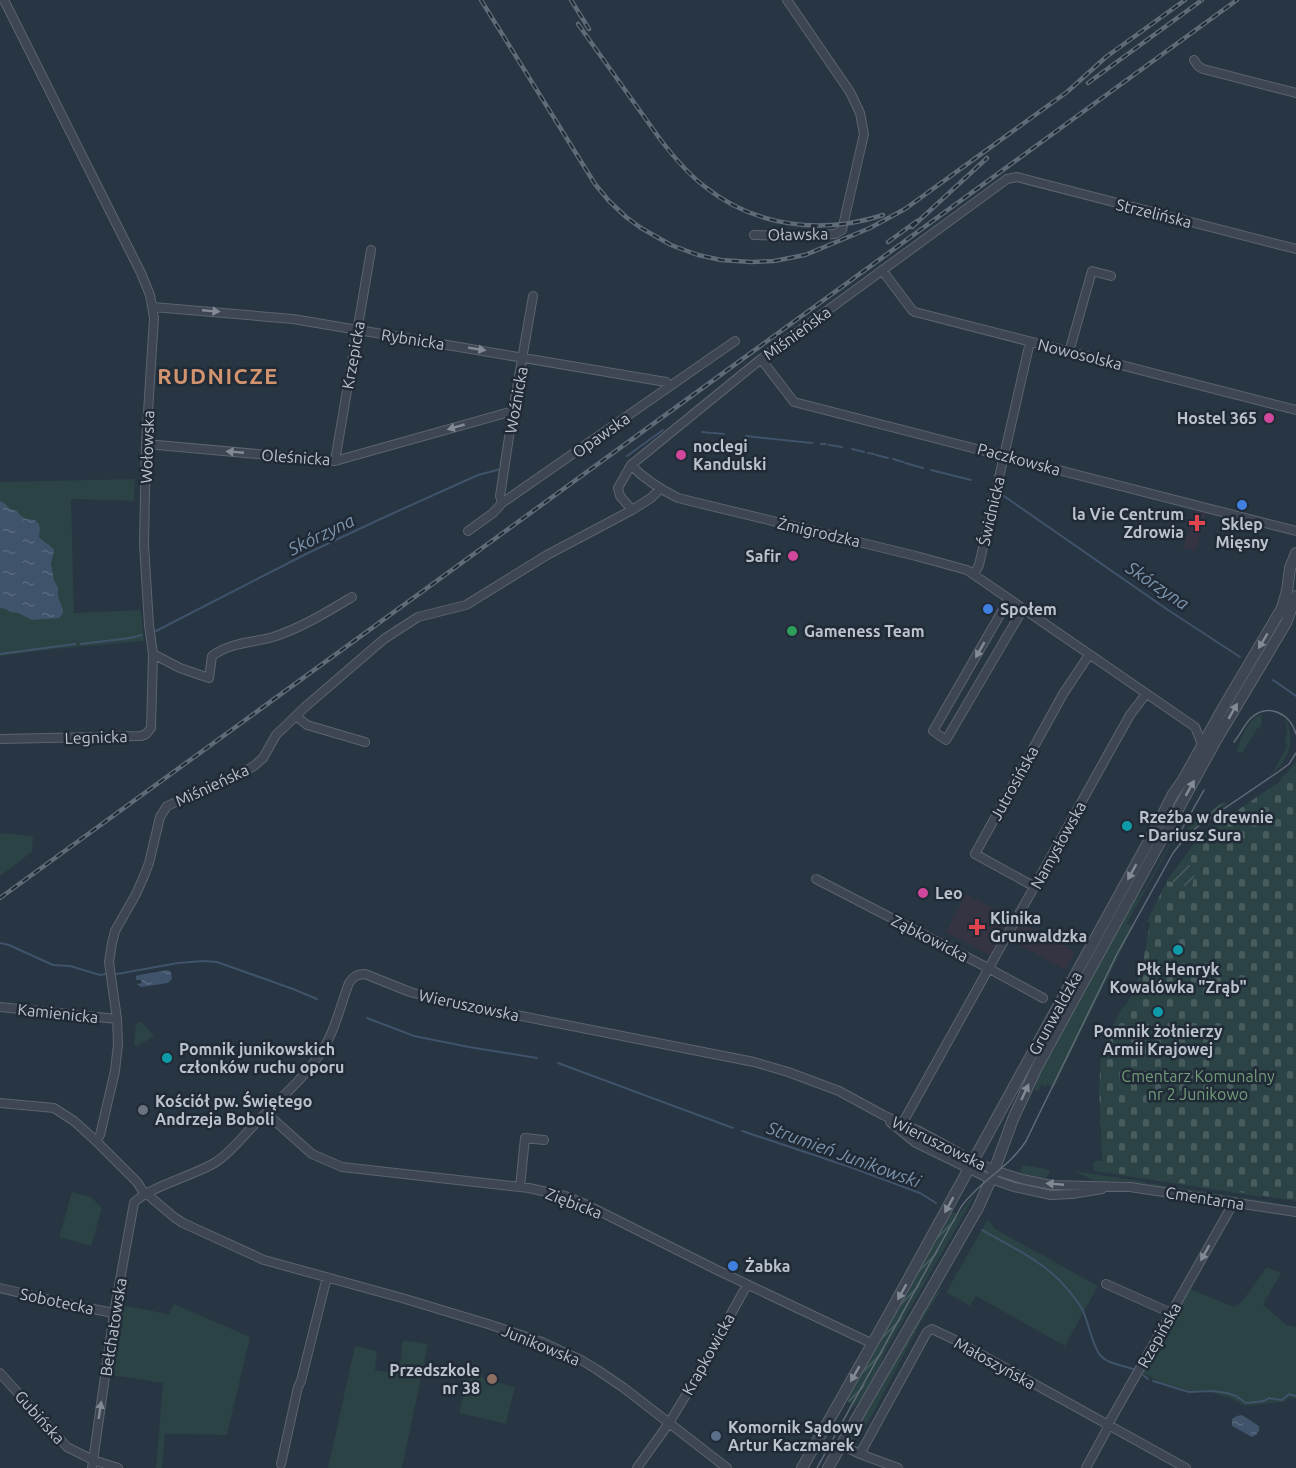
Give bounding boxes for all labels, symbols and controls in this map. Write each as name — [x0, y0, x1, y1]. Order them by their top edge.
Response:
street label: Strzelińska — [1114, 195, 1194, 231]
street label: Oławska — [768, 224, 828, 244]
street label: Miśnieńska — [760, 303, 834, 363]
one-way arrow — [202, 306, 221, 316]
street label: Krzepicka — [338, 320, 368, 390]
street label: Rybnicka — [380, 325, 446, 353]
street label: Nowosolska — [1036, 335, 1124, 373]
one-way arrow — [468, 345, 487, 354]
district label: RUDNICZE — [157, 363, 279, 388]
street label: Woźnicka — [501, 365, 531, 435]
street label: Opawska — [569, 409, 633, 461]
place label: Hostel 365 — [1177, 409, 1257, 427]
street label: Wołowska — [137, 410, 157, 484]
marker: Hostel 365 — [1262, 411, 1276, 425]
one-way arrow — [447, 423, 465, 432]
place label: noclegi Kandulski — [693, 437, 766, 473]
street label: Paczkowska — [976, 439, 1062, 479]
street label: Oleśnicka — [261, 446, 331, 468]
one-way arrow — [226, 447, 245, 457]
marker: noclegi Kandulski — [674, 448, 688, 462]
street label: Świdnicka — [973, 474, 1008, 548]
marker: Sklep Mięsny — [1235, 498, 1249, 512]
place label: la Vie Centrum Zdrowia — [1072, 505, 1184, 541]
water label: Skórzyna — [284, 509, 358, 559]
street label: Żmigrodzka — [776, 514, 862, 550]
marker: la Vie Centrum Zdrowia — [1188, 514, 1206, 532]
place label: Sklep Mięsny — [1215, 515, 1269, 552]
place label: Safir — [746, 547, 781, 565]
marker: Safir — [786, 549, 800, 563]
water label: Skórzyna — [1122, 556, 1193, 613]
place label: Społem — [1000, 600, 1057, 618]
marker: Społem — [981, 602, 995, 616]
place label: Gameness Team — [804, 622, 924, 640]
marker: Gameness Team — [785, 624, 799, 638]
one-way arrow — [1257, 633, 1268, 649]
one-way arrow — [975, 641, 985, 658]
one-way arrow — [1228, 703, 1239, 719]
street label: Legnicka — [64, 727, 128, 747]
street label: Jutrosińska — [986, 743, 1042, 823]
street label: Miśnieńska — [172, 760, 252, 810]
one-way arrow — [1185, 779, 1195, 796]
street label: Namysłowska — [1027, 798, 1089, 892]
place label: Rzeźba w drewnie - Dariusz Sura — [1139, 808, 1274, 844]
marker: Rzeźba w drewnie - Dariusz Sura — [1120, 819, 1134, 833]
one-way arrow — [1127, 864, 1137, 881]
place label: Leo — [935, 884, 963, 902]
marker: Leo — [916, 886, 930, 900]
place label: Klinika Grunwaldzka — [990, 909, 1087, 945]
street label: Ząbkowicka — [889, 911, 971, 965]
marker: Klinika Grunwaldzka — [968, 918, 986, 936]
marker: Płk Henryk Kowalówka "Zrąb" — [1171, 943, 1185, 957]
place label: Płk Henryk Kowalówka "Zrąb" — [1109, 960, 1247, 997]
street label: Grunwaldzka — [1025, 968, 1085, 1058]
street label: Wieruszowska — [417, 986, 521, 1024]
street label: Kamienicka — [17, 1000, 99, 1026]
marker: Pomnik żołnierzy Armii Krajowej — [1151, 1005, 1165, 1019]
place label: Pomnik żołnierzy Armii Krajowej — [1094, 1022, 1223, 1058]
place label: Pomnik junikowskich członków ruchu oporu — [179, 1040, 344, 1076]
marker: Pomnik junikowskich członków ruchu oporu — [160, 1051, 174, 1065]
park label: Cmentarz Komunalny nr 2 Junikowo — [1121, 1067, 1275, 1103]
one-way arrow — [1021, 1083, 1030, 1100]
place label: Kościół pw. Świętego Andrzeja Boboli — [155, 1090, 312, 1128]
marker: Kościół pw. Świętego Andrzeja Boboli — [136, 1103, 150, 1117]
street label: Wieruszowska — [889, 1113, 989, 1173]
water label: Strumień Junikowski — [763, 1117, 924, 1191]
one-way arrow — [1046, 1179, 1065, 1189]
street label: Cmentarna — [1164, 1183, 1246, 1213]
street label: Ziębicka — [543, 1184, 605, 1222]
one-way arrow — [944, 1197, 954, 1214]
one-way arrow — [1200, 1245, 1210, 1262]
place label: Żabka — [745, 1257, 791, 1275]
marker: Żabka — [726, 1259, 740, 1273]
street label: Bełchatowska — [96, 1277, 130, 1377]
street label: Sobotecka — [18, 1284, 96, 1318]
one-way arrow — [897, 1284, 907, 1301]
street label: Rzepińska — [1134, 1299, 1184, 1371]
street label: Krapkowicka — [678, 1310, 738, 1398]
street label: Junikowska — [499, 1321, 583, 1369]
street label: Małoszyńska — [951, 1333, 1039, 1393]
place label: Przedszkole nr 38 — [389, 1361, 480, 1397]
one-way arrow — [850, 1366, 860, 1383]
marker: Przedszkole nr 38 — [485, 1372, 499, 1386]
street label: Gubińska — [11, 1387, 69, 1447]
one-way arrow — [96, 1401, 105, 1420]
place label: Komornik Sądowy Artur Kaczmarek — [728, 1418, 863, 1454]
marker: Komornik Sądowy Artur Kaczmarek — [709, 1429, 723, 1443]

